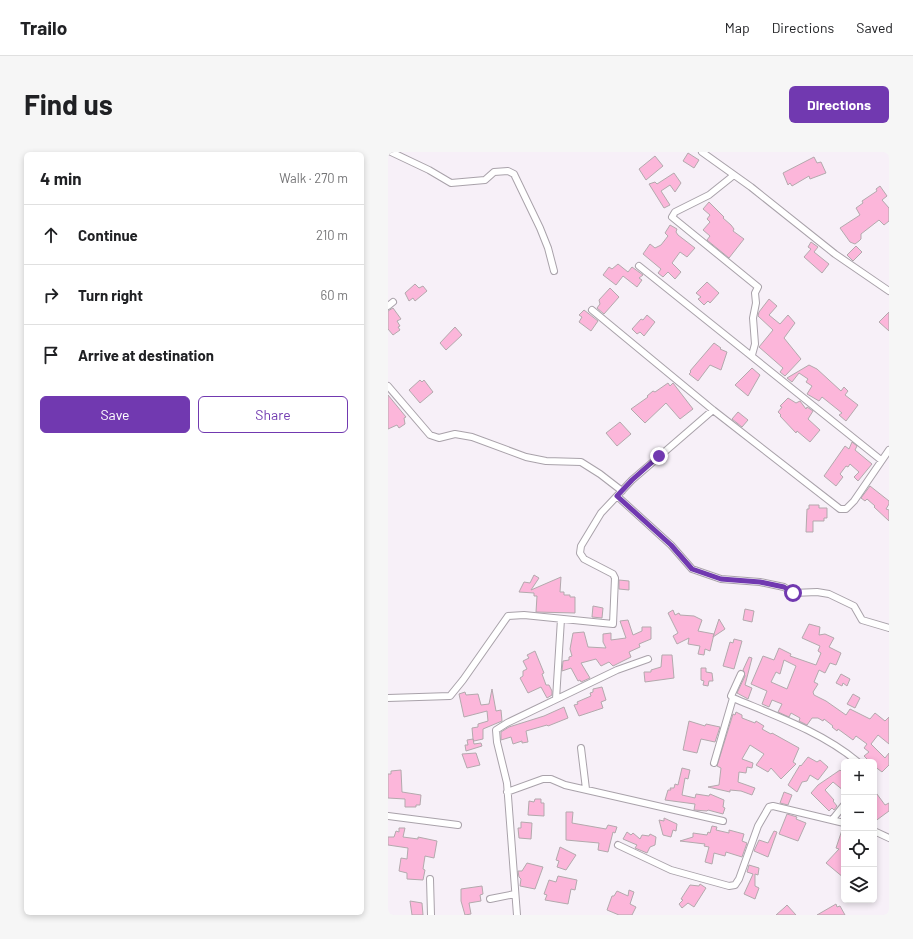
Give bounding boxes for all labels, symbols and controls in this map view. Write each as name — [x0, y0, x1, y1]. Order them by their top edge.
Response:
text: Trailo — [20, 16, 67, 39]
text: Map — [725, 19, 750, 36]
text: Directions — [772, 19, 834, 36]
text: Saved — [856, 19, 893, 36]
button: Directions — [789, 86, 889, 123]
text: Find us — [24, 87, 113, 121]
text: 4 min — [40, 168, 82, 188]
text: Walk · 270 m — [279, 170, 348, 186]
icon: ahead — [40, 224, 62, 246]
text: Continue — [78, 226, 138, 244]
text: 210 m — [316, 227, 348, 243]
icon: right — [40, 284, 62, 306]
text: Turn right — [78, 286, 143, 304]
text: 60 m — [321, 287, 348, 303]
icon: arrive — [40, 344, 62, 366]
text: Arrive at destination — [78, 346, 214, 364]
button: Save — [40, 396, 190, 433]
button: Share — [198, 396, 348, 433]
route end — [650, 447, 668, 465]
route start — [784, 584, 802, 602]
map controls — [841, 759, 877, 903]
button: + — [841, 759, 877, 795]
button: − — [841, 795, 877, 831]
button: locate — [841, 831, 877, 867]
button: layers — [841, 867, 877, 903]

